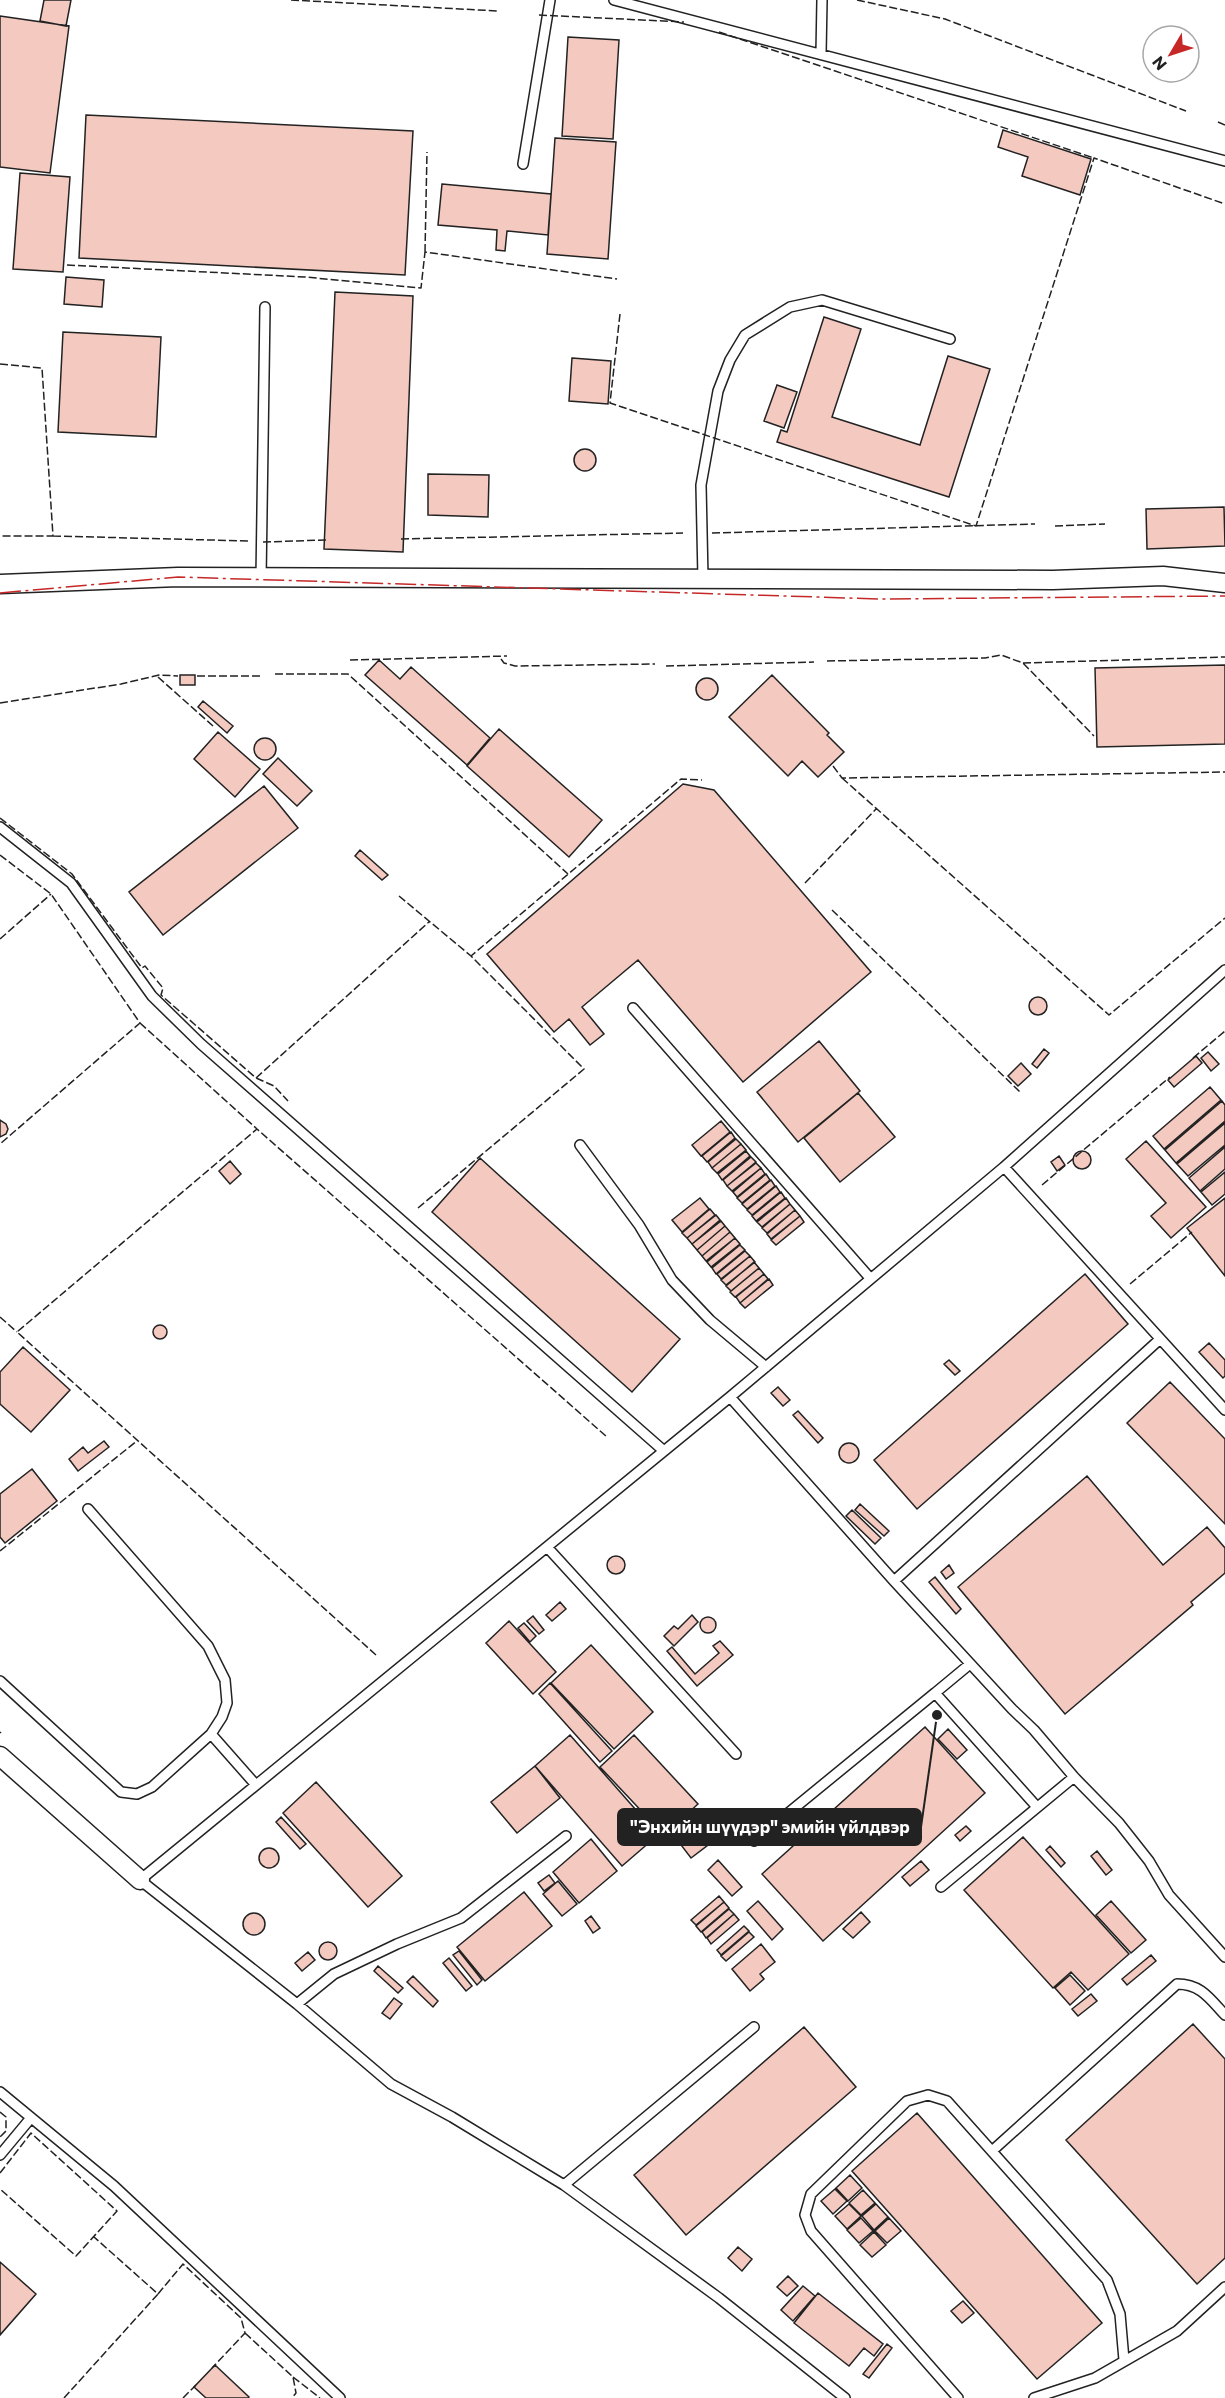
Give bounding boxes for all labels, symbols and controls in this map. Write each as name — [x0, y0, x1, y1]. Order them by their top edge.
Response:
north arrow — [1141, 24, 1201, 84]
text: N — [1148, 53, 1170, 74]
callout: "Энхийн шүүдэр" эмийн үйлдвэр — [618, 1809, 921, 1845]
text: "Энхийн шүүдэр" эмийн үйлдвэр — [630, 1815, 910, 1837]

